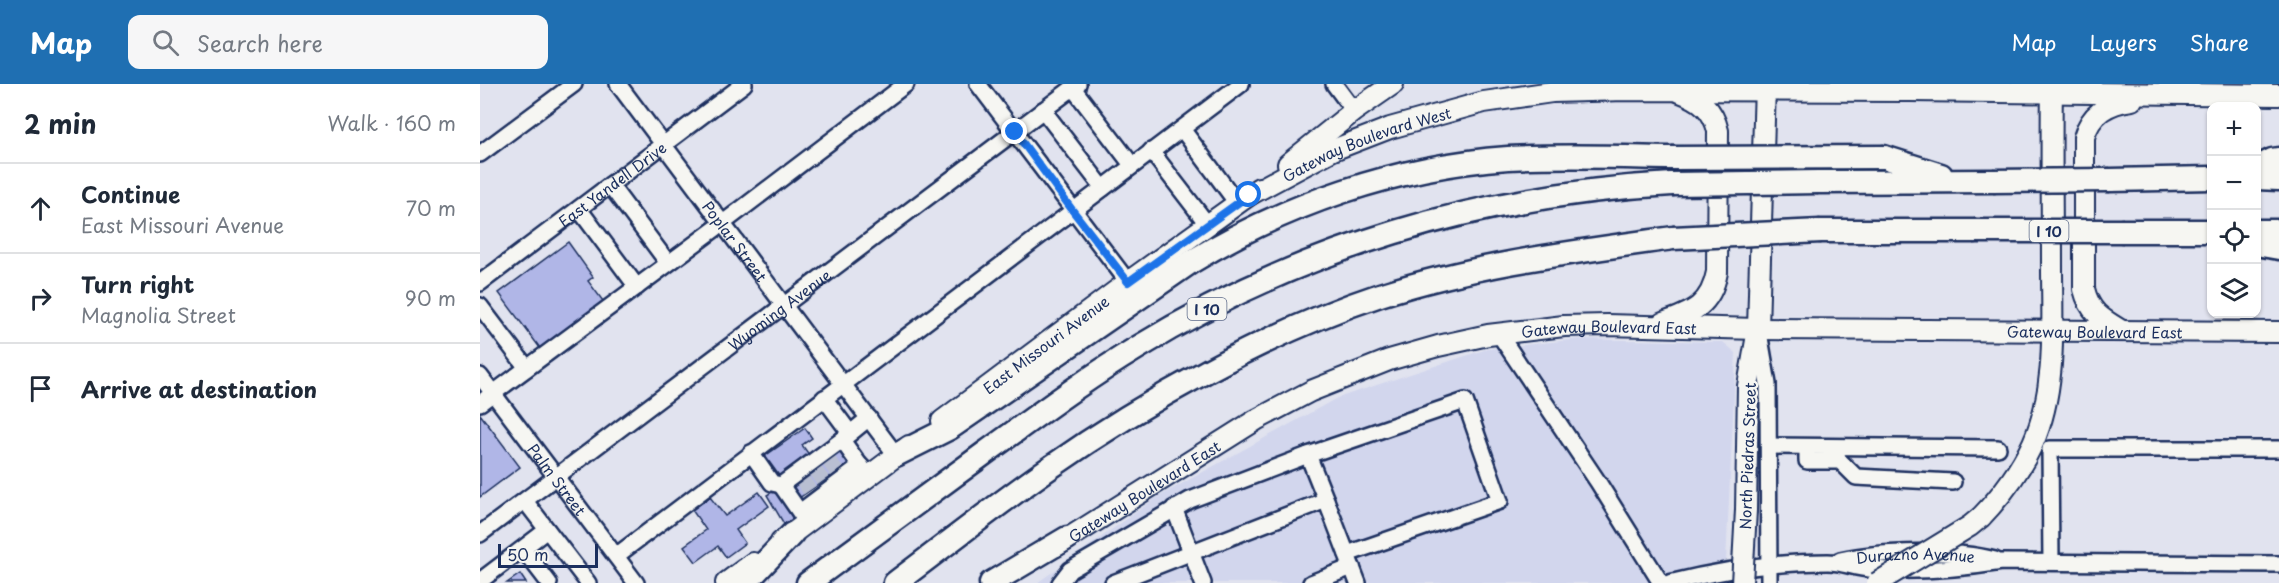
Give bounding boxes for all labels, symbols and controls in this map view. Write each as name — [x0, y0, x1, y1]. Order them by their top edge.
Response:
search box — [128, 15, 548, 69]
text: Map — [30, 21, 92, 64]
icon: search — [149, 26, 182, 59]
text: Search here — [197, 26, 323, 59]
text: Map — [2012, 26, 2056, 58]
text: Layers — [2089, 26, 2157, 58]
text: Share — [2190, 26, 2249, 58]
street label: Gateway Boulevard West — [1278, 100, 1454, 187]
map controls — [2207, 102, 2261, 318]
button: + — [2207, 102, 2261, 156]
text: 2 min — [24, 104, 97, 143]
text: Walk · 160 m — [328, 108, 456, 138]
route end — [1001, 118, 1027, 144]
street label: East Yandell Drive — [553, 135, 671, 232]
button: − — [2207, 156, 2261, 210]
text: Continue — [81, 177, 180, 210]
route start — [1235, 181, 1261, 207]
icon: ahead — [24, 192, 57, 225]
text: 70 m — [406, 193, 456, 223]
street label: Poplar Street — [698, 196, 774, 286]
text: East Missouri Avenue — [81, 210, 284, 240]
button: locate — [2207, 210, 2261, 264]
road number: I 10 — [2030, 220, 2068, 242]
street label: Wyoming Avenue — [723, 263, 835, 355]
button: layers — [2207, 264, 2261, 318]
text: Turn right — [81, 267, 194, 300]
icon: right — [24, 282, 57, 315]
text: 90 m — [405, 283, 456, 313]
street label: East Missouri Avenue — [977, 289, 1113, 399]
road number: I 10 — [1188, 298, 1226, 320]
text: Magnolia Street — [81, 300, 236, 330]
street label: Gateway Boulevard East — [1520, 313, 1697, 342]
street label: Gateway Boulevard East — [2007, 319, 2183, 343]
icon: arrive — [24, 372, 57, 405]
text: Arrive at destination — [81, 372, 317, 405]
street label: North Piedras Street — [1733, 382, 1761, 530]
street label: Gateway Boulevard East — [1064, 434, 1224, 547]
street label: Palm Street — [523, 438, 592, 520]
scale bar — [498, 541, 598, 568]
street label: Durazno Avenue — [1854, 541, 1977, 568]
text: 50 m — [507, 542, 548, 566]

